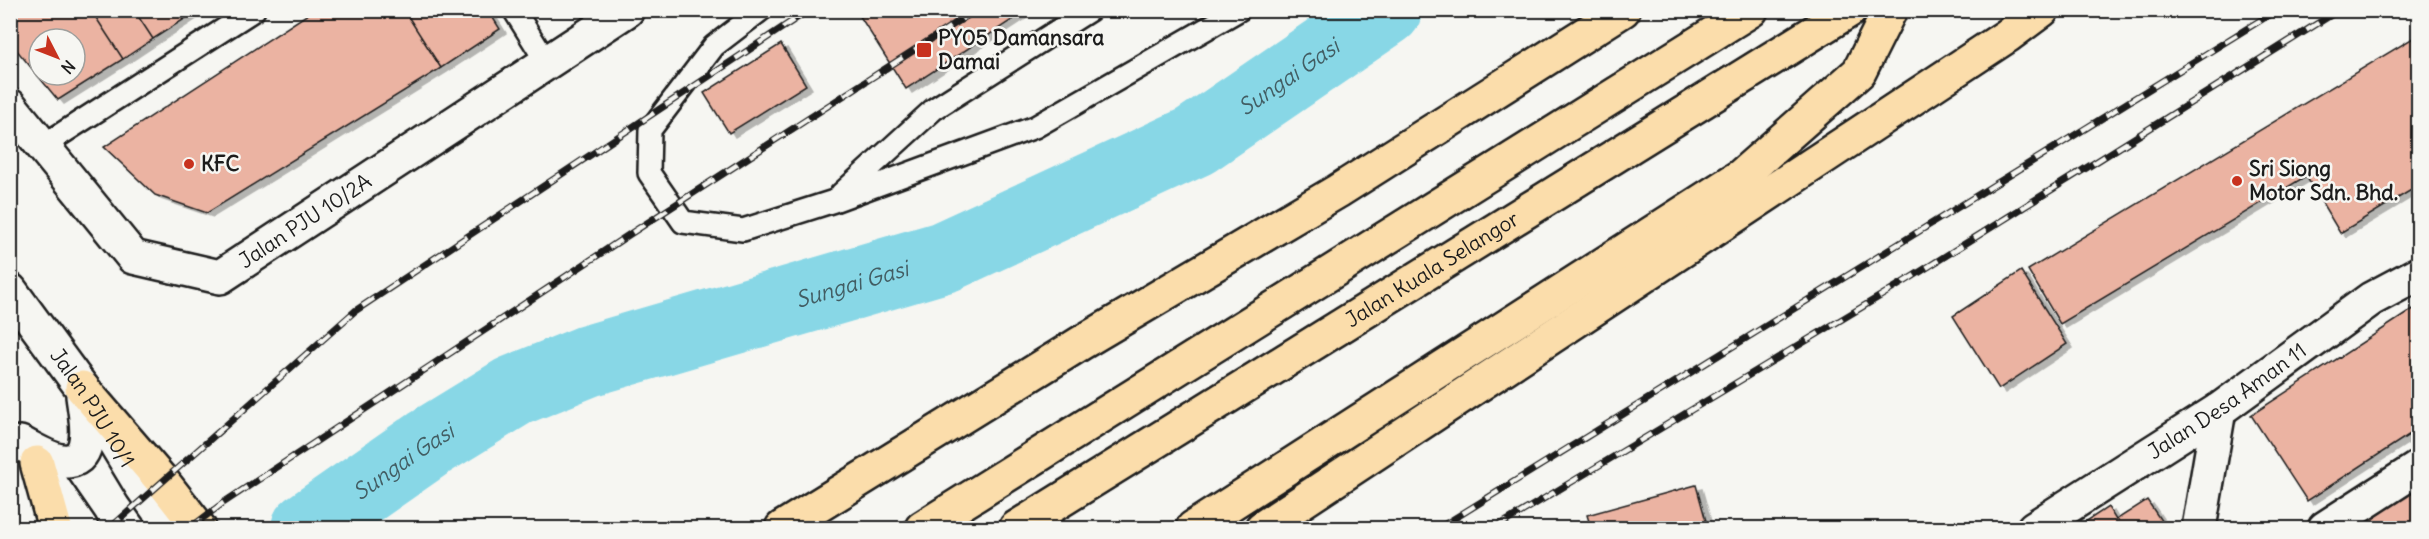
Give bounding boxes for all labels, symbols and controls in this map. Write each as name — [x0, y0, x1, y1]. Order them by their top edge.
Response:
place label: PY05 Damansara Damai — [938, 24, 1104, 75]
north arrow — [27, 27, 87, 87]
water label: Sungai Gasi — [1233, 31, 1347, 121]
marker: PY05 Damansara Damai — [915, 41, 933, 59]
text: N — [57, 56, 79, 78]
place label: KFC — [201, 150, 240, 177]
place label: Sri Siong Motor Sdn. Bhd. — [2249, 155, 2398, 206]
marker: KFC — [182, 157, 196, 171]
street label: Jalan PJU 10/2A — [234, 167, 376, 274]
marker: Sri Siong Motor Sdn. Bhd. — [2230, 174, 2244, 188]
street label: Jalan Kuala Selangor — [1340, 205, 1524, 333]
water label: Sungai Gasi — [792, 253, 914, 314]
street label: Jalan Desa Aman 11 — [2142, 337, 2312, 465]
street label: Jalan PJU 10/1 — [44, 343, 141, 472]
water label: Sungai Gasi — [347, 416, 461, 506]

